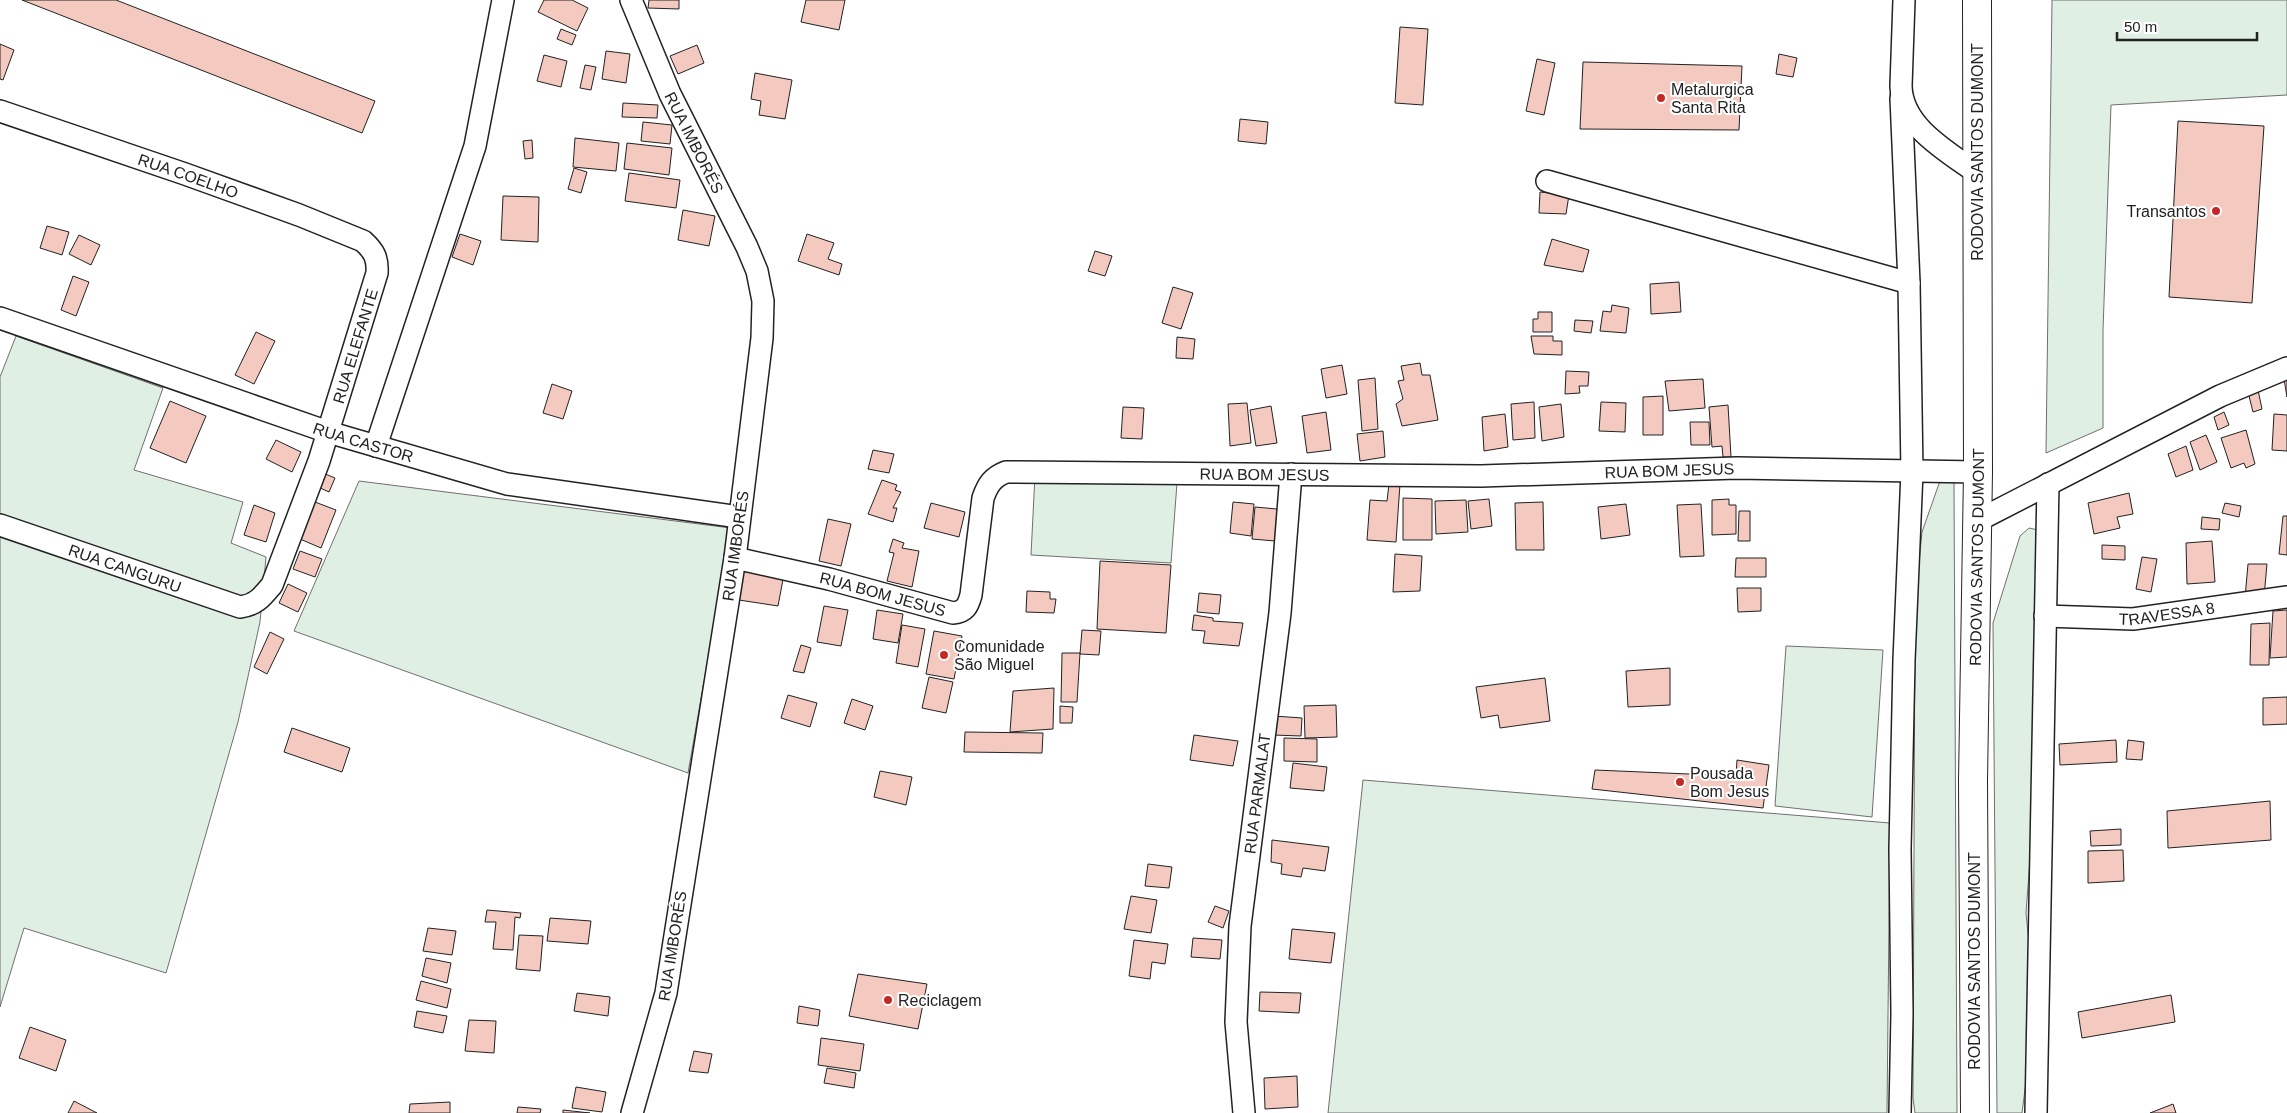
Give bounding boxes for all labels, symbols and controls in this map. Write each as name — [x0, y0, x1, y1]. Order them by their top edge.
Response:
scale bar — [2117, 10, 2257, 42]
text: 50 m — [2124, 18, 2157, 35]
street label: RODOVIA SANTOS DUMONT — [1969, 43, 1986, 261]
place label: Metalurgica Santa Rita — [1671, 81, 1754, 116]
street label: RUA IMBORÉS — [661, 89, 727, 196]
marker: Metalurgica Santa Rita — [1655, 92, 1667, 104]
street label: RUA COELHO — [136, 151, 240, 201]
place label: Transantos — [2127, 203, 2206, 220]
marker: Transantos — [2210, 205, 2222, 217]
street label: RUA ELEFANTE — [330, 287, 381, 406]
street label: RUA CASTOR — [311, 419, 415, 465]
street label: RODOVIA SANTOS DUMONT — [1967, 448, 1987, 666]
street label: RUA BOM JESUS — [1604, 460, 1735, 481]
street label: RUA BOM JESUS — [1200, 466, 1330, 484]
street label: RUA IMBORÉS — [718, 490, 752, 602]
street label: RUA CANGURU — [66, 541, 184, 596]
street label: RUA BOM JESUS — [818, 569, 947, 620]
street label: TRAVESSA 8 — [2118, 599, 2216, 629]
place label: Comunidade São Miguel — [954, 638, 1045, 673]
marker: Comunidade São Miguel — [938, 649, 950, 661]
street label: RUA PARMALAT — [1241, 732, 1274, 855]
place label: Pousada Bom Jesus — [1690, 765, 1769, 800]
marker: Pousada Bom Jesus — [1674, 776, 1686, 788]
street label: RODOVIA SANTOS DUMONT — [1966, 852, 1983, 1070]
street label: RUA IMBORÉS — [654, 890, 690, 1002]
place label: Reciclagem — [898, 992, 982, 1009]
marker: Reciclagem — [882, 994, 894, 1006]

